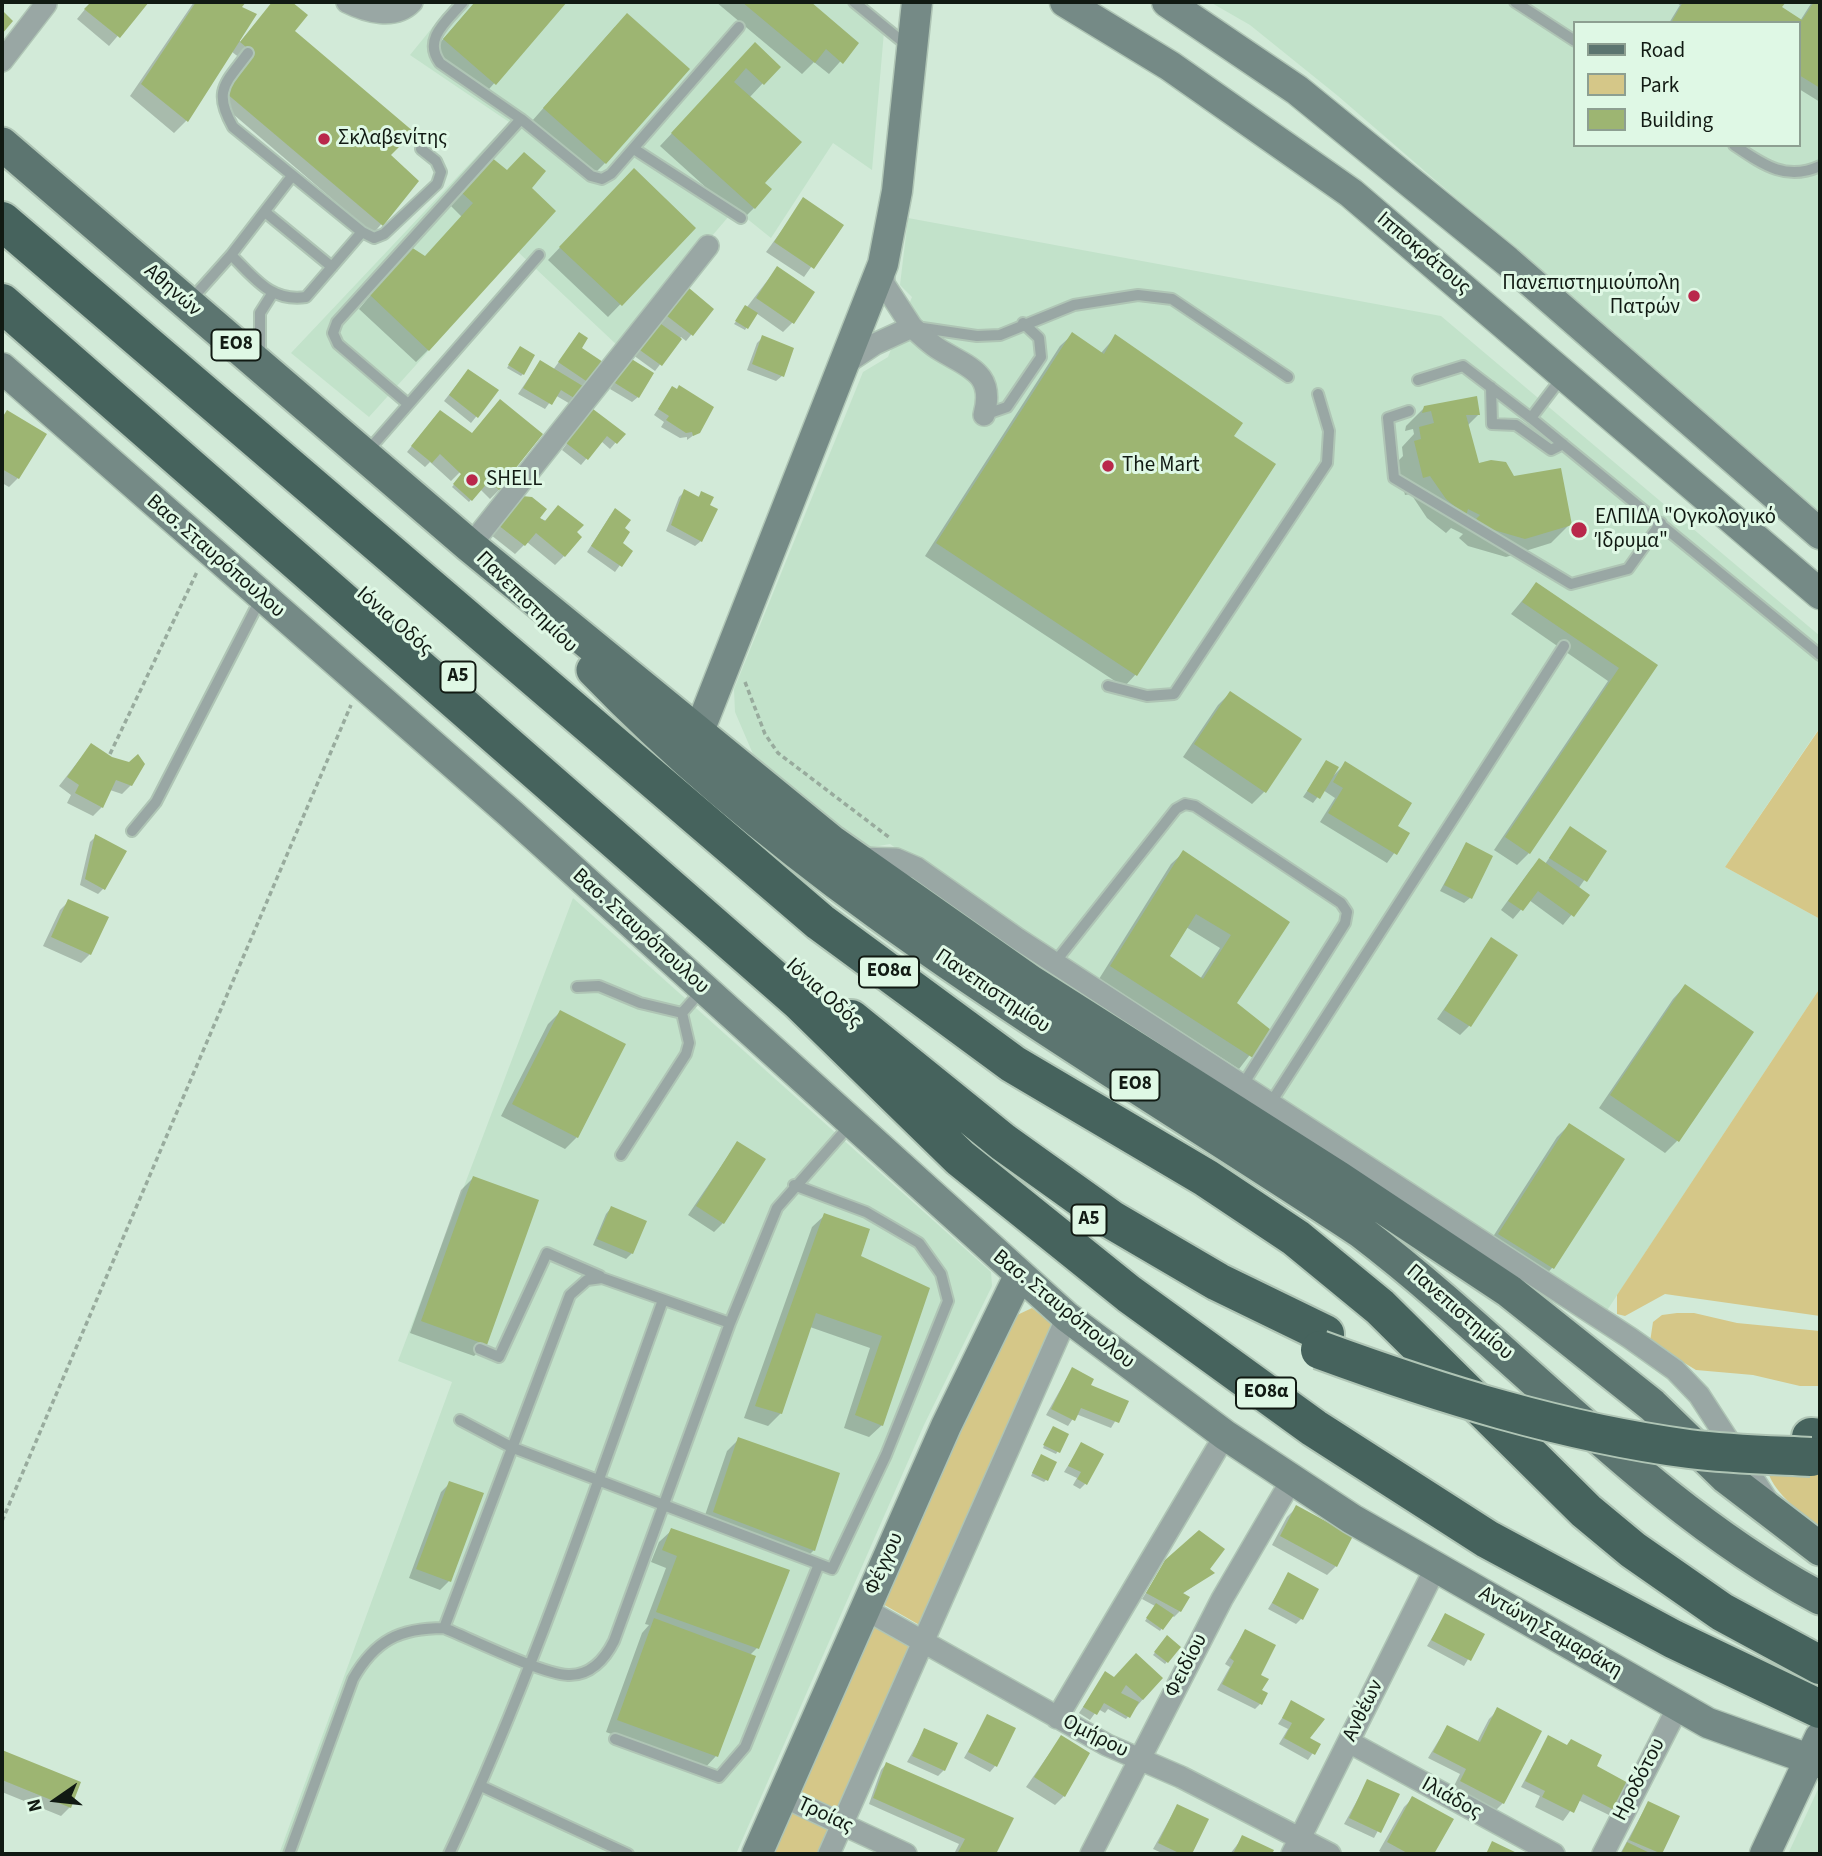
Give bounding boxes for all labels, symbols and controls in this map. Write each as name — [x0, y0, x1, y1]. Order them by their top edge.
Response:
legend — [1574, 21, 1801, 147]
text: Road — [1640, 35, 1685, 65]
text: Park — [1640, 70, 1679, 100]
text: Building — [1640, 105, 1713, 135]
place label: Σκλαβενίτης — [338, 126, 447, 152]
marker: Σκλαβενίτης — [316, 131, 332, 147]
street label: Ιπποκράτους — [1371, 207, 1475, 301]
street label: Αθηνών — [138, 259, 206, 323]
place label: Πανεπιστημιούπολη Πατρών — [1502, 271, 1680, 321]
marker: Πανεπιστημιούπολη Πατρών — [1686, 288, 1702, 304]
road number: ΕΟ8 — [212, 330, 260, 360]
place label: The Mart — [1122, 453, 1200, 479]
marker: The Mart — [1100, 458, 1116, 474]
place label: SHELL — [486, 467, 542, 493]
marker: SHELL — [464, 472, 480, 488]
street label: Βασ. Σταυρόπουλου — [141, 490, 289, 624]
place label: ΕΛΠΙΔΑ "Ογκολογικό Ίδρυμα" — [1595, 505, 1776, 555]
marker: ΕΛΠΙΔΑ "Ογκολογικό Ίδρυμα" — [1569, 520, 1589, 540]
street label: Πανεπιστημίου — [470, 547, 582, 659]
street label: Ιόνια Οδός — [351, 582, 437, 662]
road number: Α5 — [440, 662, 476, 692]
street label: Βασ. Σταυρόπουλου — [566, 864, 714, 1000]
street label: Πανεπιστημίου — [930, 944, 1054, 1040]
street label: Ιόνια Οδός — [780, 953, 866, 1035]
road number: ΕΟ8α — [859, 956, 919, 988]
road number: ΕΟ8 — [1110, 1070, 1160, 1100]
road number: Α5 — [1072, 1204, 1106, 1236]
street label: Βασ. Σταυρόπουλου — [987, 1245, 1139, 1375]
street label: Πανεπιστημίου — [1400, 1260, 1518, 1366]
road number: ΕΟ8α — [1236, 1378, 1296, 1408]
street label: Φέγγου — [860, 1529, 910, 1599]
street label: Αντώνη Σαμαράκη — [1474, 1582, 1626, 1684]
street label: Φειδίου — [1160, 1630, 1214, 1702]
street label: Ανθέων — [1338, 1676, 1390, 1746]
street label: Ομήρου — [1058, 1710, 1132, 1764]
street label: Ηροδότου — [1608, 1734, 1672, 1826]
north arrow — [21, 1765, 91, 1835]
street label: Ιλιάδος — [1417, 1772, 1485, 1826]
street label: Τροίας — [793, 1792, 857, 1840]
text: N — [21, 1796, 50, 1815]

